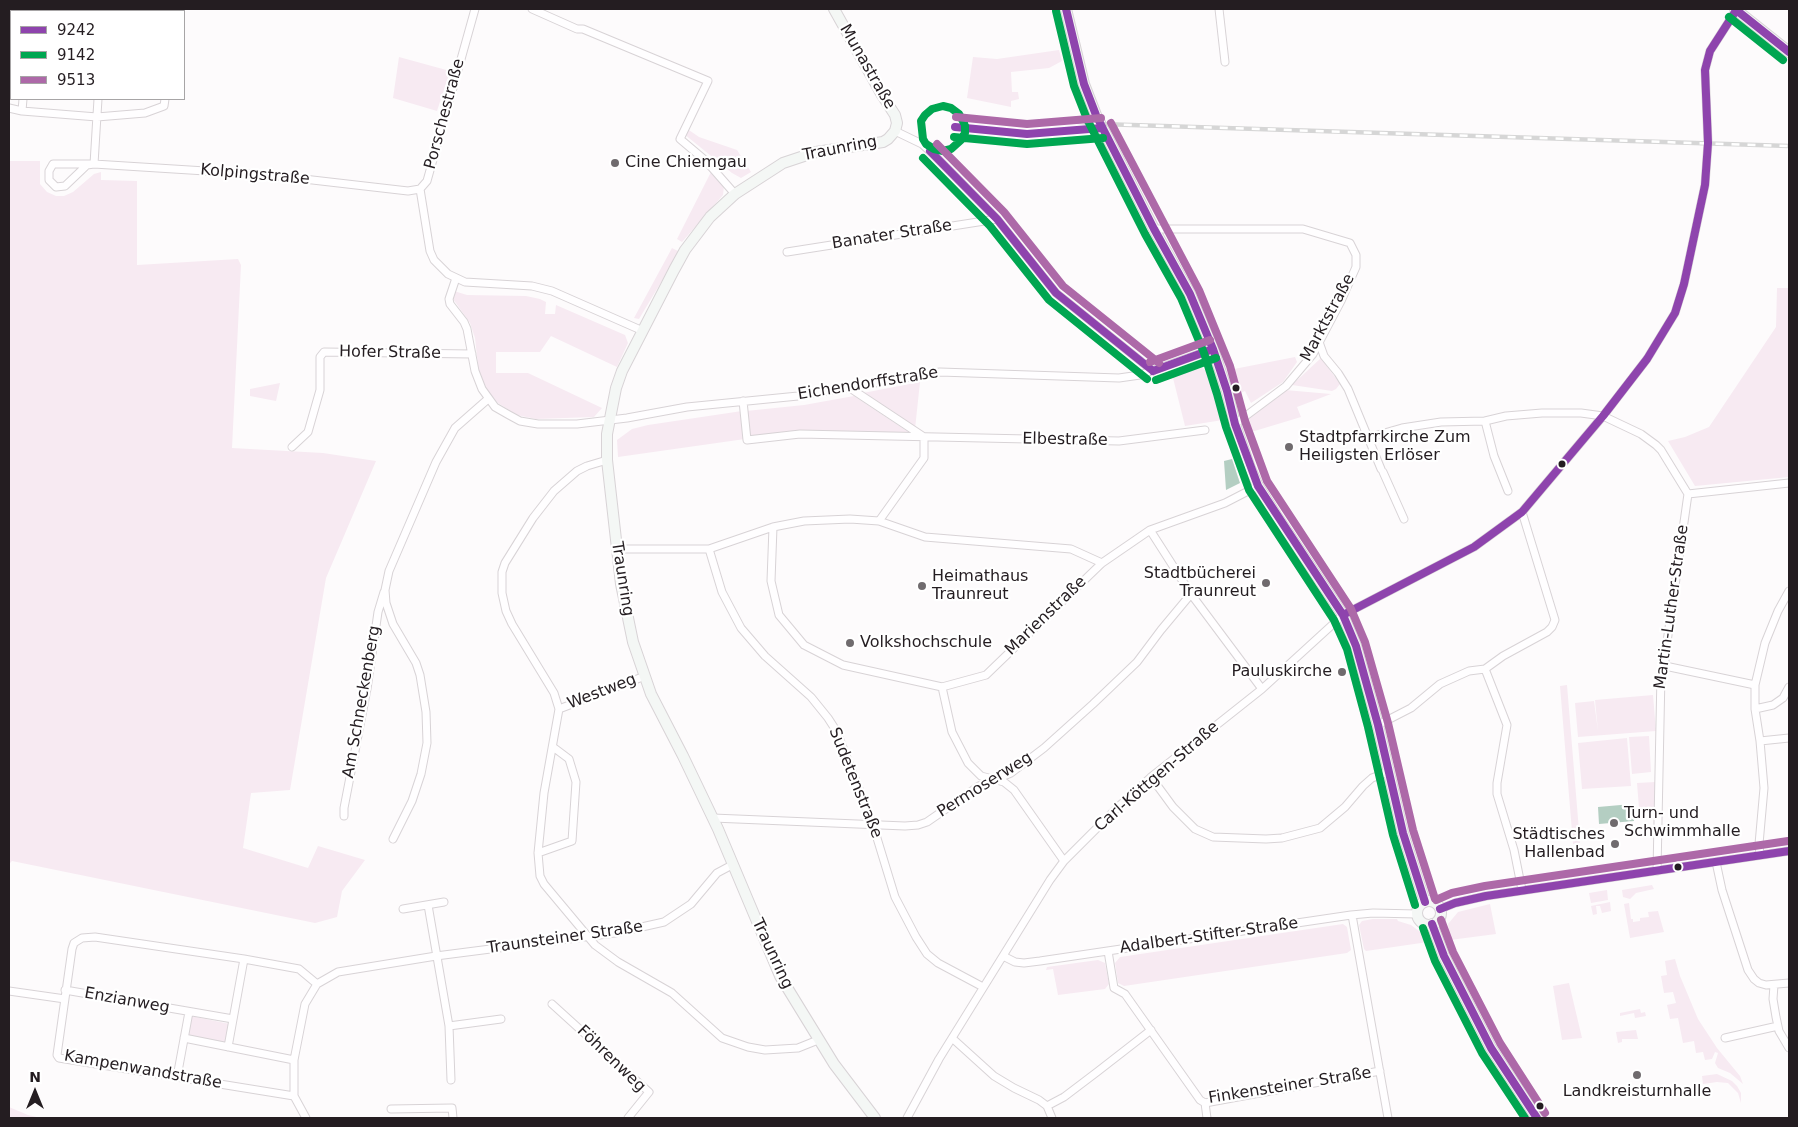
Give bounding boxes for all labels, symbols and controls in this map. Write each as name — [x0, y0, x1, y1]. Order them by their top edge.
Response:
legend — [10, 10, 185, 100]
text: 9242 — [57, 21, 95, 39]
street label: Munastraße — [835, 21, 899, 113]
text: 9142 — [57, 46, 95, 64]
street label: Porschestraße — [421, 57, 469, 171]
text: 9513 — [57, 71, 95, 89]
street label: Traunring — [801, 132, 879, 166]
place label: Cine Chiemgau — [625, 153, 747, 173]
marker: Cine Chiemgau — [609, 157, 621, 169]
street label: Kolpingstraße — [200, 161, 310, 189]
street label: Banater Straße — [831, 216, 953, 254]
street label: Marktstraße — [1297, 271, 1359, 365]
street label: Hofer Straße — [339, 343, 441, 363]
street label: Eichendorffstraße — [796, 363, 940, 405]
unlabelled marker — [1231, 383, 1241, 393]
place label: Stadtpfarrkirche Zum Heiligsten Erlöser — [1299, 428, 1471, 466]
street label: Elbestraße — [1022, 430, 1108, 450]
marker: Stadtpfarrkirche Zum Heiligsten Erlöser — [1283, 441, 1295, 453]
unlabelled marker — [1557, 459, 1567, 469]
street label: Martin-Luther-Straße — [1651, 524, 1693, 690]
street label: Traunring — [607, 540, 637, 618]
place label: Stadtbücherei Traunreut — [1144, 564, 1256, 602]
place label: Heimathaus Traunreut — [932, 567, 1028, 605]
street label: Marienstraße — [1001, 572, 1091, 660]
marker: Stadtbücherei Traunreut — [1260, 577, 1272, 589]
marker: Heimathaus Traunreut — [916, 580, 928, 592]
street label: Am Schneckenberg — [339, 624, 385, 780]
place label: Volkshochschule — [860, 633, 992, 653]
marker: Volkshochschule — [844, 637, 856, 649]
place label: Pauluskirche — [1231, 662, 1332, 682]
marker: Pauluskirche — [1336, 666, 1348, 678]
street label: Westweg — [565, 670, 639, 714]
street label: Carl-Köttgen-Straße — [1091, 718, 1223, 836]
street label: Sudetenstraße — [824, 725, 886, 841]
street label: Permoserweg — [934, 748, 1036, 822]
place label: Turn- und Schwimmhalle — [1624, 804, 1740, 842]
marker: Turn- und Schwimmhalle — [1608, 817, 1620, 829]
place label: Städtisches Hallenbad — [1512, 825, 1605, 863]
marker: Städtisches Hallenbad — [1609, 838, 1621, 850]
unlabelled marker — [1673, 862, 1683, 872]
street label: Adalbert-Stifter-Straße — [1118, 914, 1300, 958]
street label: Traunring — [747, 916, 797, 992]
street label: Traunsteiner Straße — [486, 918, 644, 958]
street label: Enzianweg — [83, 984, 171, 1018]
street label: Föhrenweg — [573, 1022, 649, 1096]
street label: Kampenwandstraße — [63, 1047, 223, 1093]
street label: Finkensteiner Straße — [1207, 1064, 1373, 1108]
north arrow — [10, 1067, 60, 1117]
text: N — [29, 1069, 41, 1085]
marker: Landkreisturnhalle — [1631, 1069, 1643, 1081]
place label: Landkreisturnhalle — [1563, 1082, 1711, 1102]
unlabelled marker — [1535, 1101, 1545, 1111]

